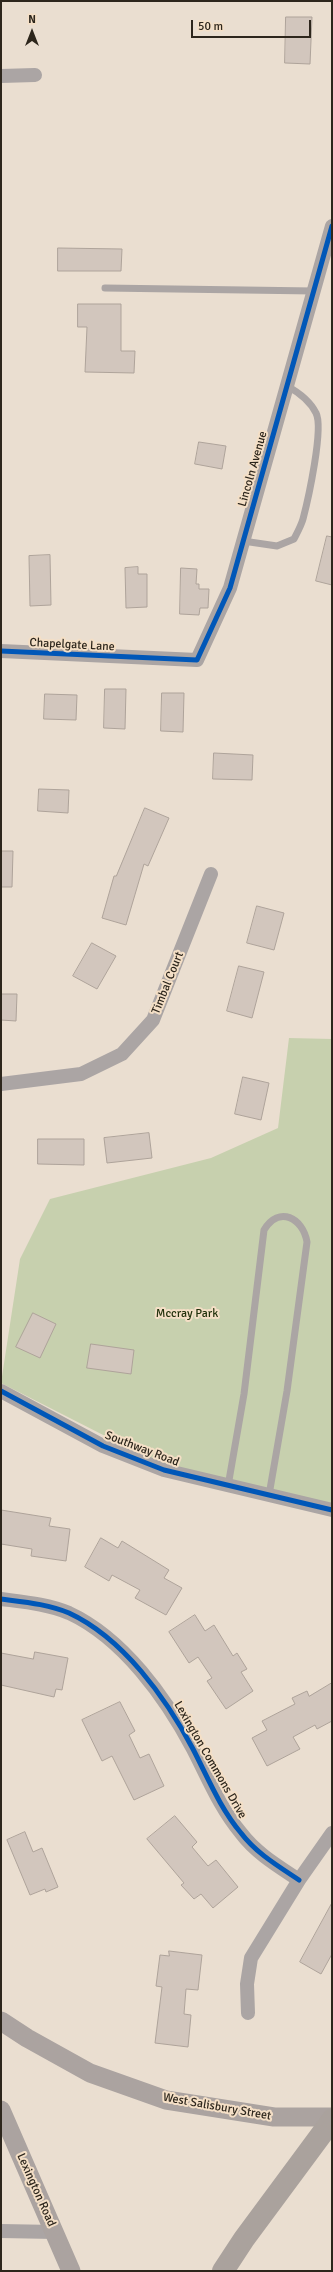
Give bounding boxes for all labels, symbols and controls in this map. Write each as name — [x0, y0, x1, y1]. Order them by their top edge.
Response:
north arrow — [12, 12, 52, 52]
scale bar — [193, 12, 313, 38]
text: N — [28, 13, 36, 26]
text: 50 m — [198, 19, 223, 34]
street label: Lincoln Avenue — [235, 430, 271, 508]
street label: Chapelgate Lane — [29, 636, 115, 654]
street label: Timbal Court — [149, 950, 187, 1016]
park label: Mccray Park — [156, 1307, 218, 1321]
street label: Southway Road — [103, 1428, 181, 1470]
street label: Lexington Commons Drive — [170, 1699, 250, 1821]
street label: West Salisbury Street — [162, 2090, 272, 2124]
street label: Lexington Road — [13, 2151, 59, 2229]

